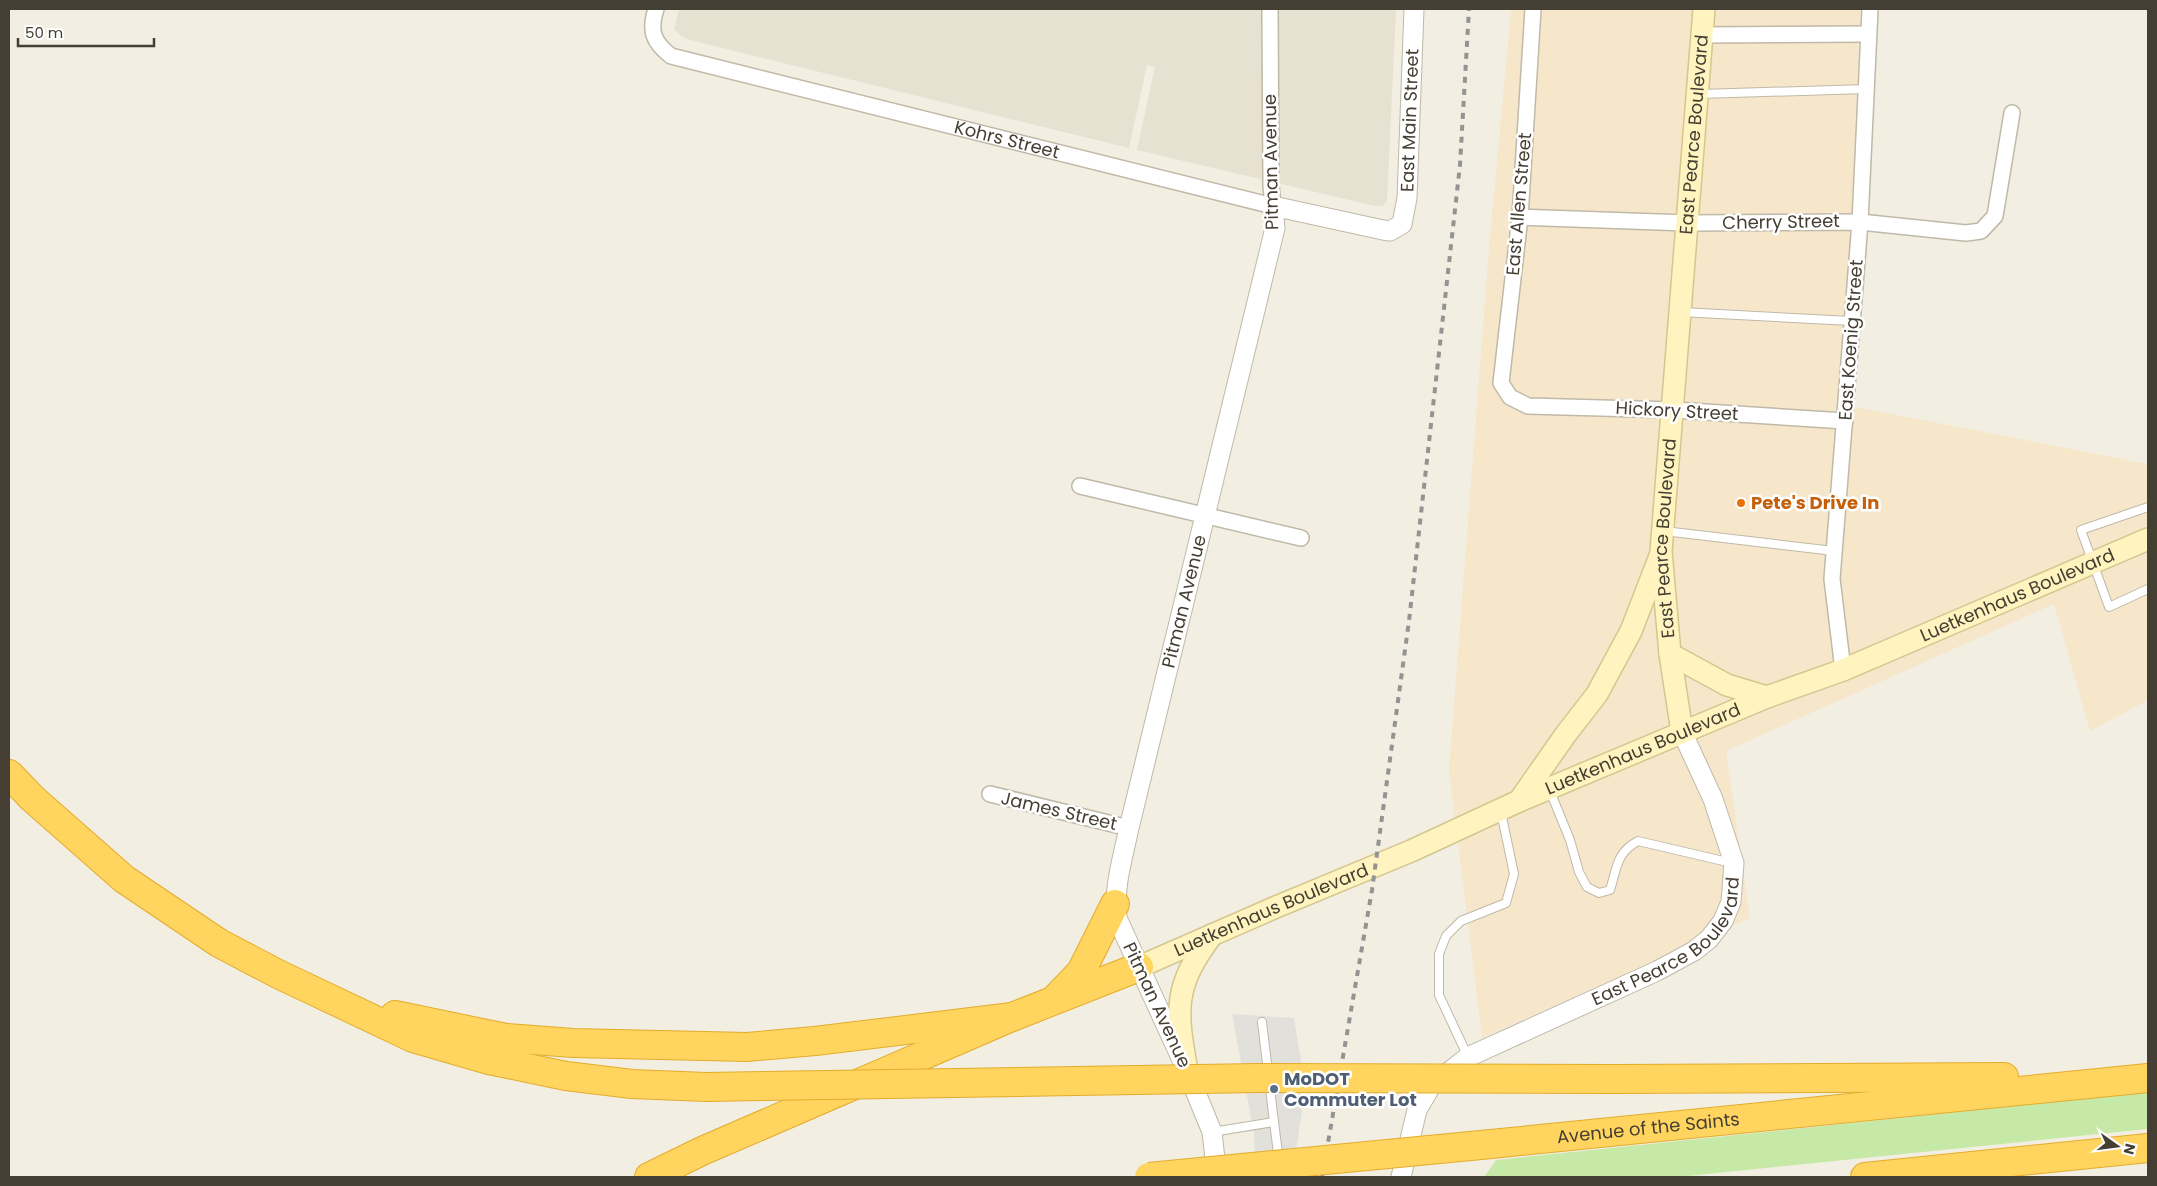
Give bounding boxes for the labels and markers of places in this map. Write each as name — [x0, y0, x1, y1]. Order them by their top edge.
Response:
place label: Pete's Drive In — [1751, 490, 1879, 515]
marker: Pete's Drive In — [1735, 497, 1747, 509]
place label: MoDOT Commuter Lot — [1284, 1066, 1417, 1112]
marker: MoDOT Commuter Lot — [1268, 1083, 1280, 1095]

